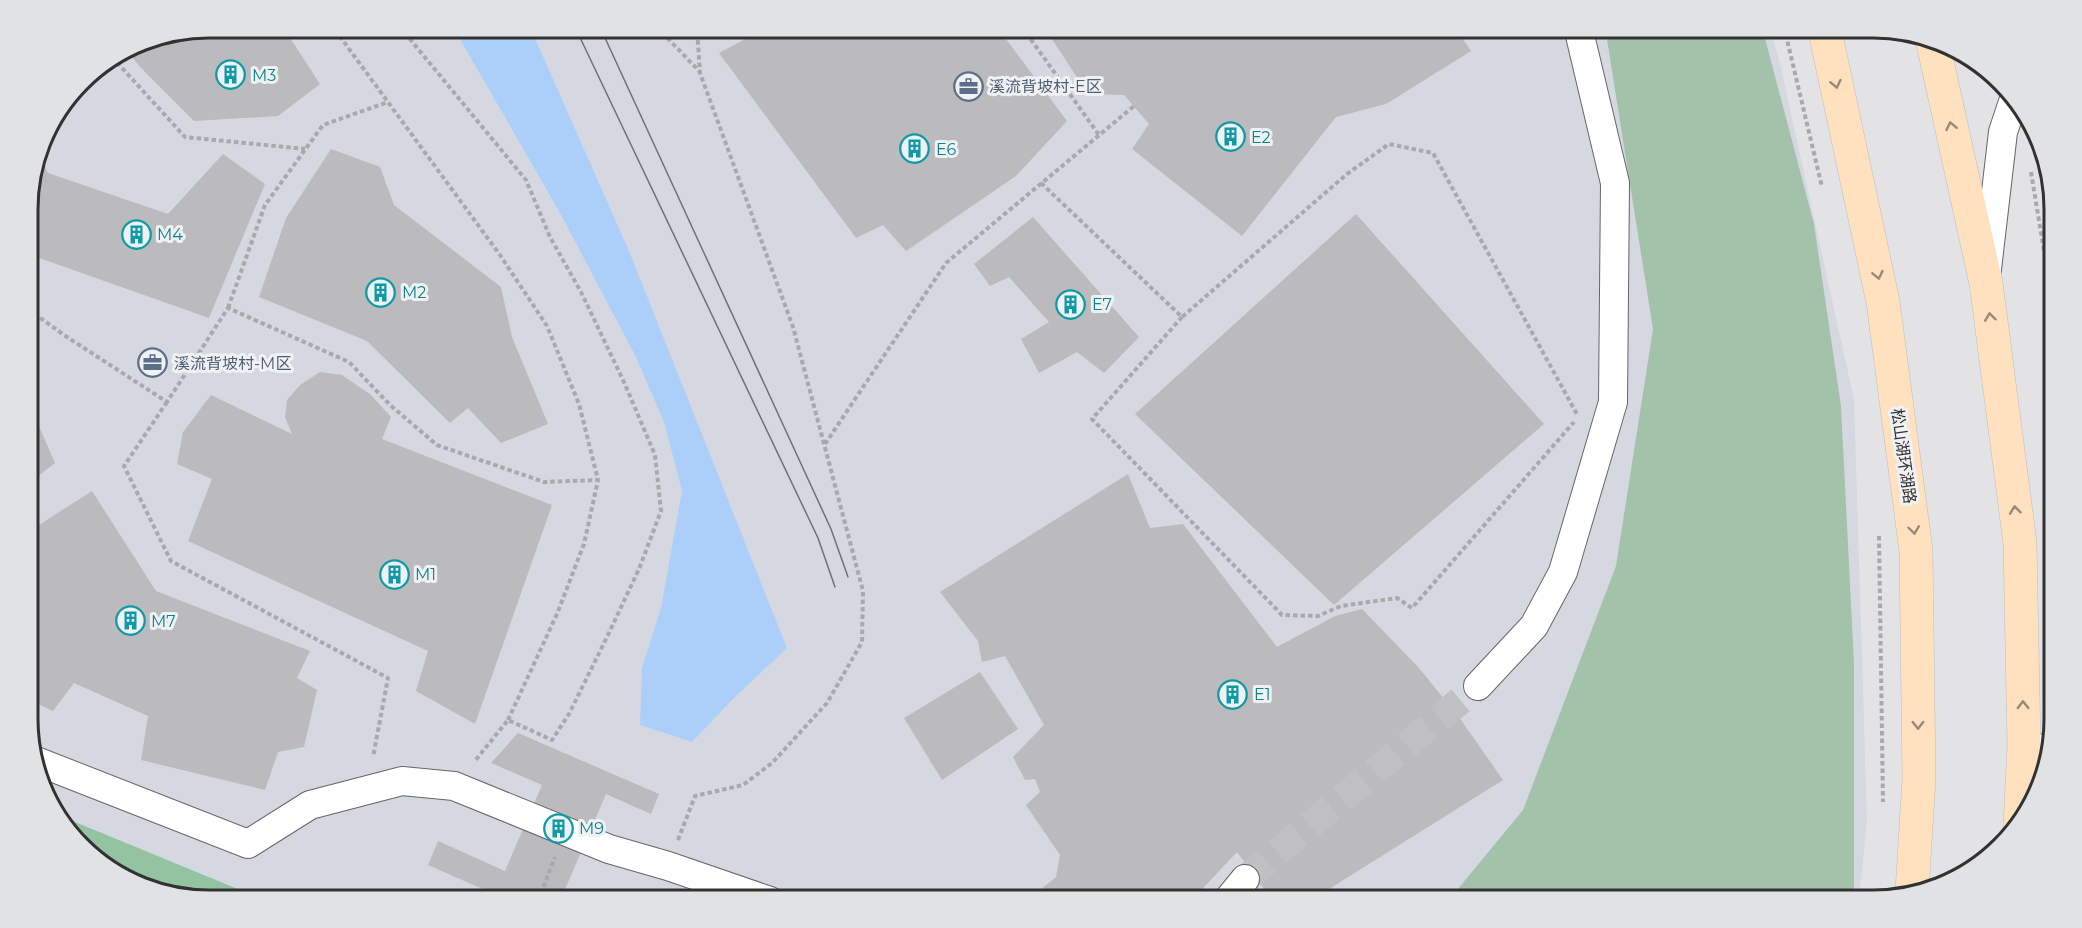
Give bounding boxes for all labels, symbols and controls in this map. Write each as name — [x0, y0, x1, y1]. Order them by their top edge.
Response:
building icon: M3 — [215, 59, 247, 91]
place label: M3 — [252, 66, 276, 85]
office icon: 溪流背坡村-E区 — [952, 70, 984, 102]
place label: 溪流背坡村-E区 — [989, 77, 1102, 96]
one-way arrow — [1829, 79, 1842, 89]
building icon: E2 — [1214, 121, 1246, 153]
one-way arrow — [1946, 121, 1959, 131]
place label: E2 — [1251, 128, 1271, 147]
building icon: E6 — [899, 133, 931, 165]
place label: E6 — [936, 140, 956, 159]
building icon: M4 — [120, 218, 152, 250]
place label: M4 — [157, 225, 183, 244]
one-way arrow — [1870, 270, 1883, 280]
building icon: M2 — [365, 276, 397, 308]
place label: M2 — [402, 283, 426, 302]
building icon: E7 — [1055, 288, 1087, 320]
place label: E7 — [1092, 295, 1112, 314]
one-way arrow — [1984, 312, 1997, 321]
office icon: 溪流背坡村-M区 — [137, 347, 169, 379]
place label: 溪流背坡村-M区 — [174, 354, 291, 373]
street label: 松山湖环湖路 — [1887, 407, 1920, 505]
one-way arrow — [2010, 505, 2022, 515]
one-way arrow — [1907, 526, 1919, 535]
building icon: M1 — [378, 558, 410, 590]
place label: M1 — [415, 565, 436, 584]
building icon: M7 — [114, 605, 146, 637]
place label: M7 — [151, 612, 176, 631]
building icon: E1 — [1217, 678, 1249, 710]
place label: E1 — [1254, 685, 1270, 704]
one-way arrow — [2017, 700, 2029, 709]
one-way arrow — [1912, 720, 1925, 729]
building icon: M9 — [542, 812, 574, 844]
place label: M9 — [579, 819, 604, 838]

